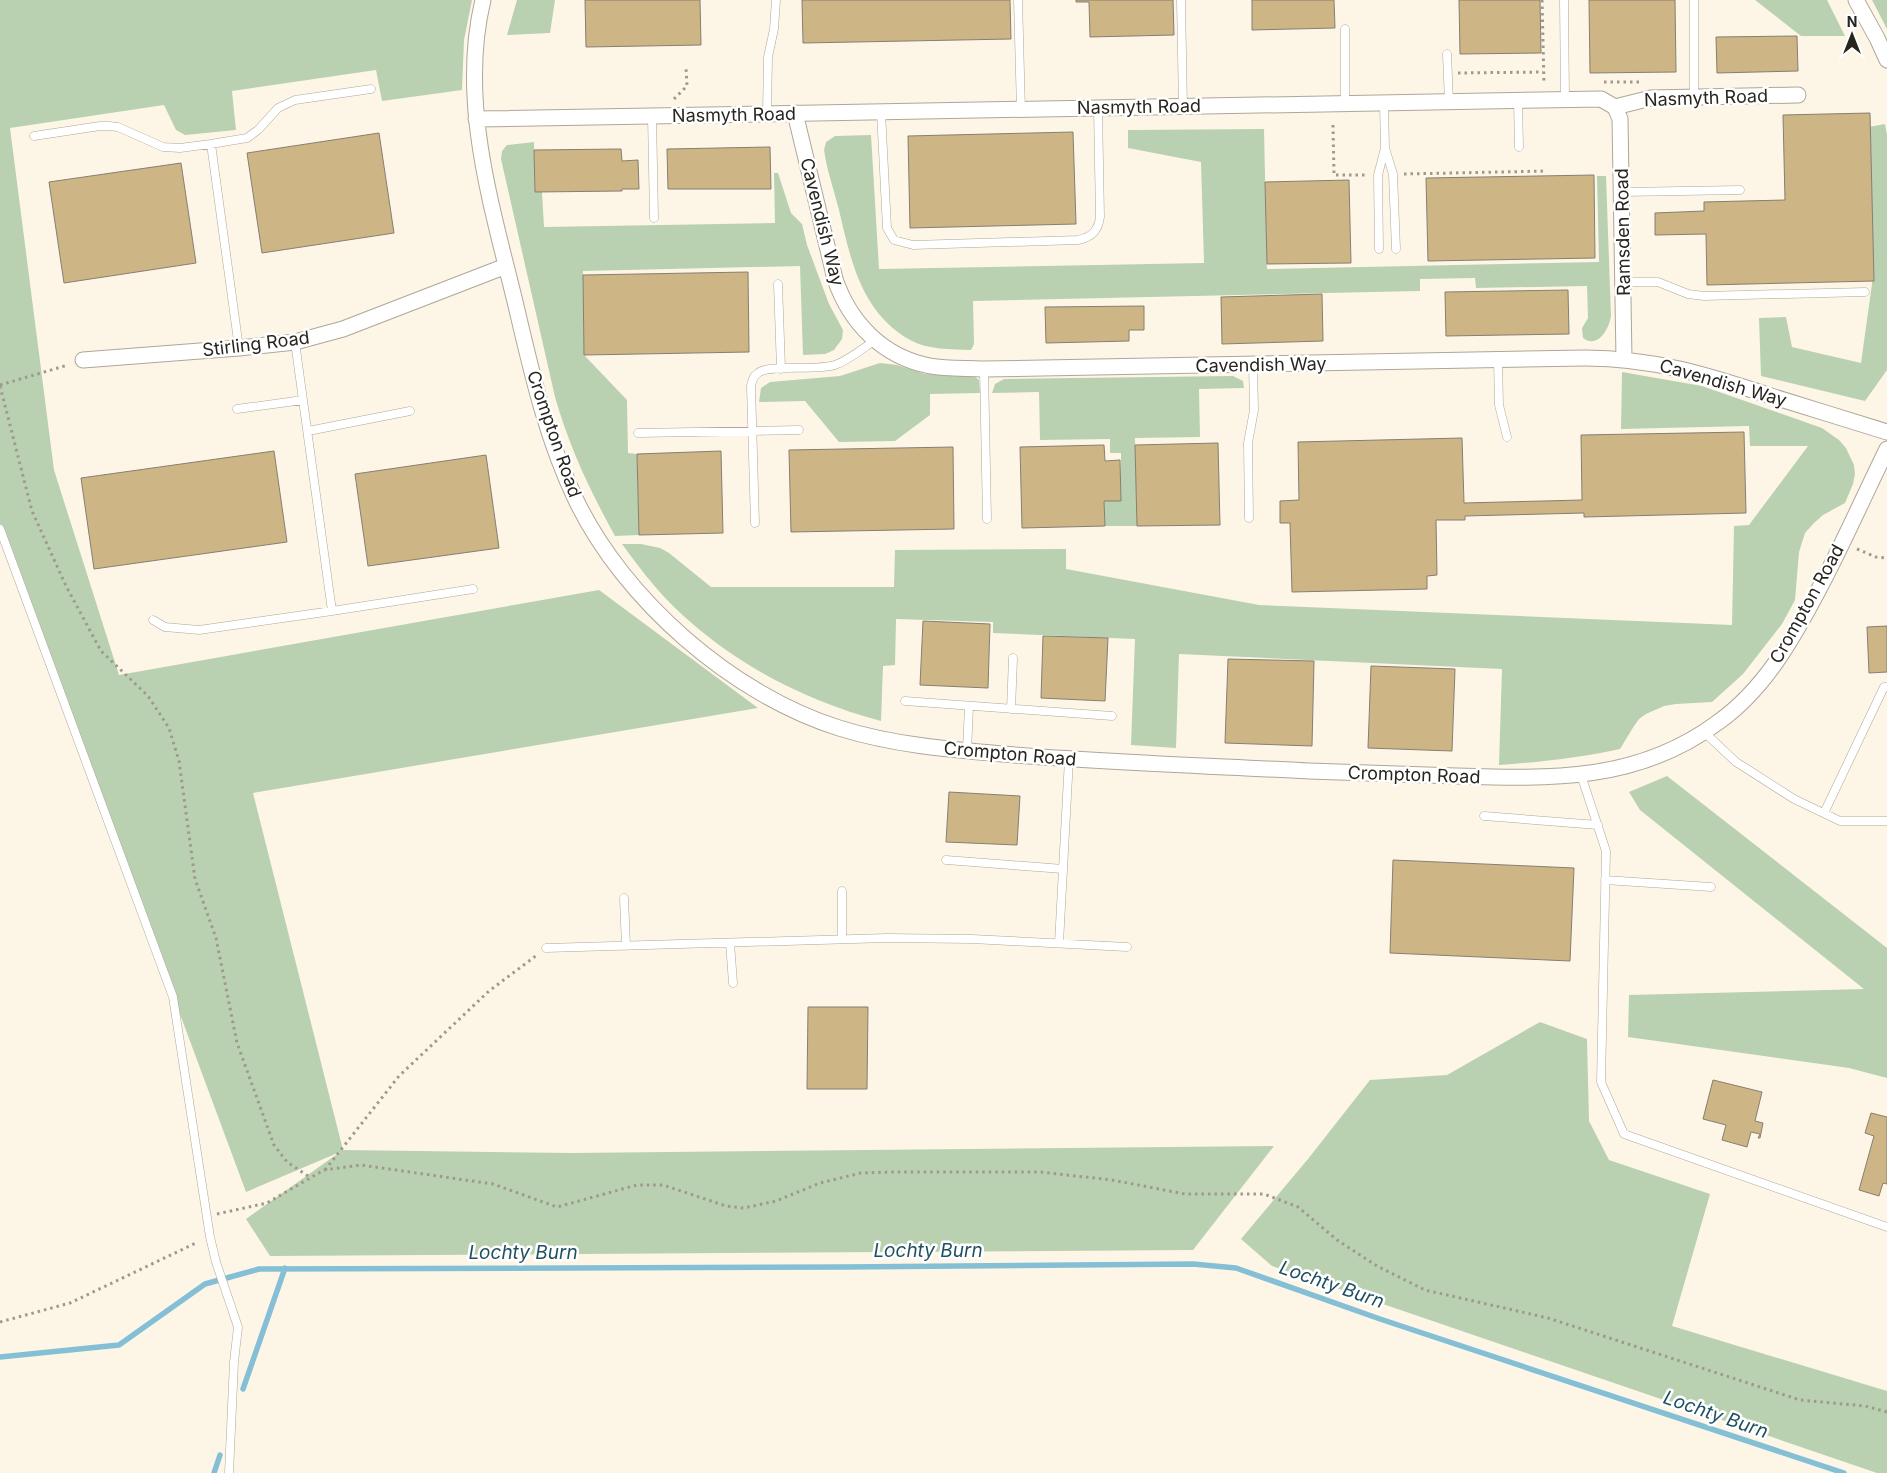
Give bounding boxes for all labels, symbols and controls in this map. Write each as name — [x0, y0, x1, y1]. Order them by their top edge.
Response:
north arrow — [1827, 10, 1877, 60]
text: N — [1847, 13, 1857, 30]
street label: Nasmyth Road — [1644, 85, 1768, 110]
street label: Nasmyth Road — [1077, 95, 1201, 118]
street label: Nasmyth Road — [672, 103, 796, 126]
street label: Cavendish Way — [796, 156, 849, 288]
street label: Ramsden Road — [1611, 168, 1634, 296]
street label: Stirling Road — [201, 327, 311, 360]
street label: Cavendish Way — [1195, 353, 1327, 376]
street label: Cavendish Way — [1657, 354, 1789, 411]
street label: Crompton Road — [523, 368, 586, 500]
street label: Crompton Road — [1765, 541, 1848, 667]
street label: Crompton Road — [943, 737, 1077, 770]
street label: Crompton Road — [1347, 762, 1481, 787]
water label: Lochty Burn — [873, 1239, 983, 1262]
water label: Lochty Burn — [468, 1241, 578, 1264]
water label: Lochty Burn — [1276, 1256, 1387, 1313]
water label: Lochty Burn — [1660, 1386, 1771, 1443]

